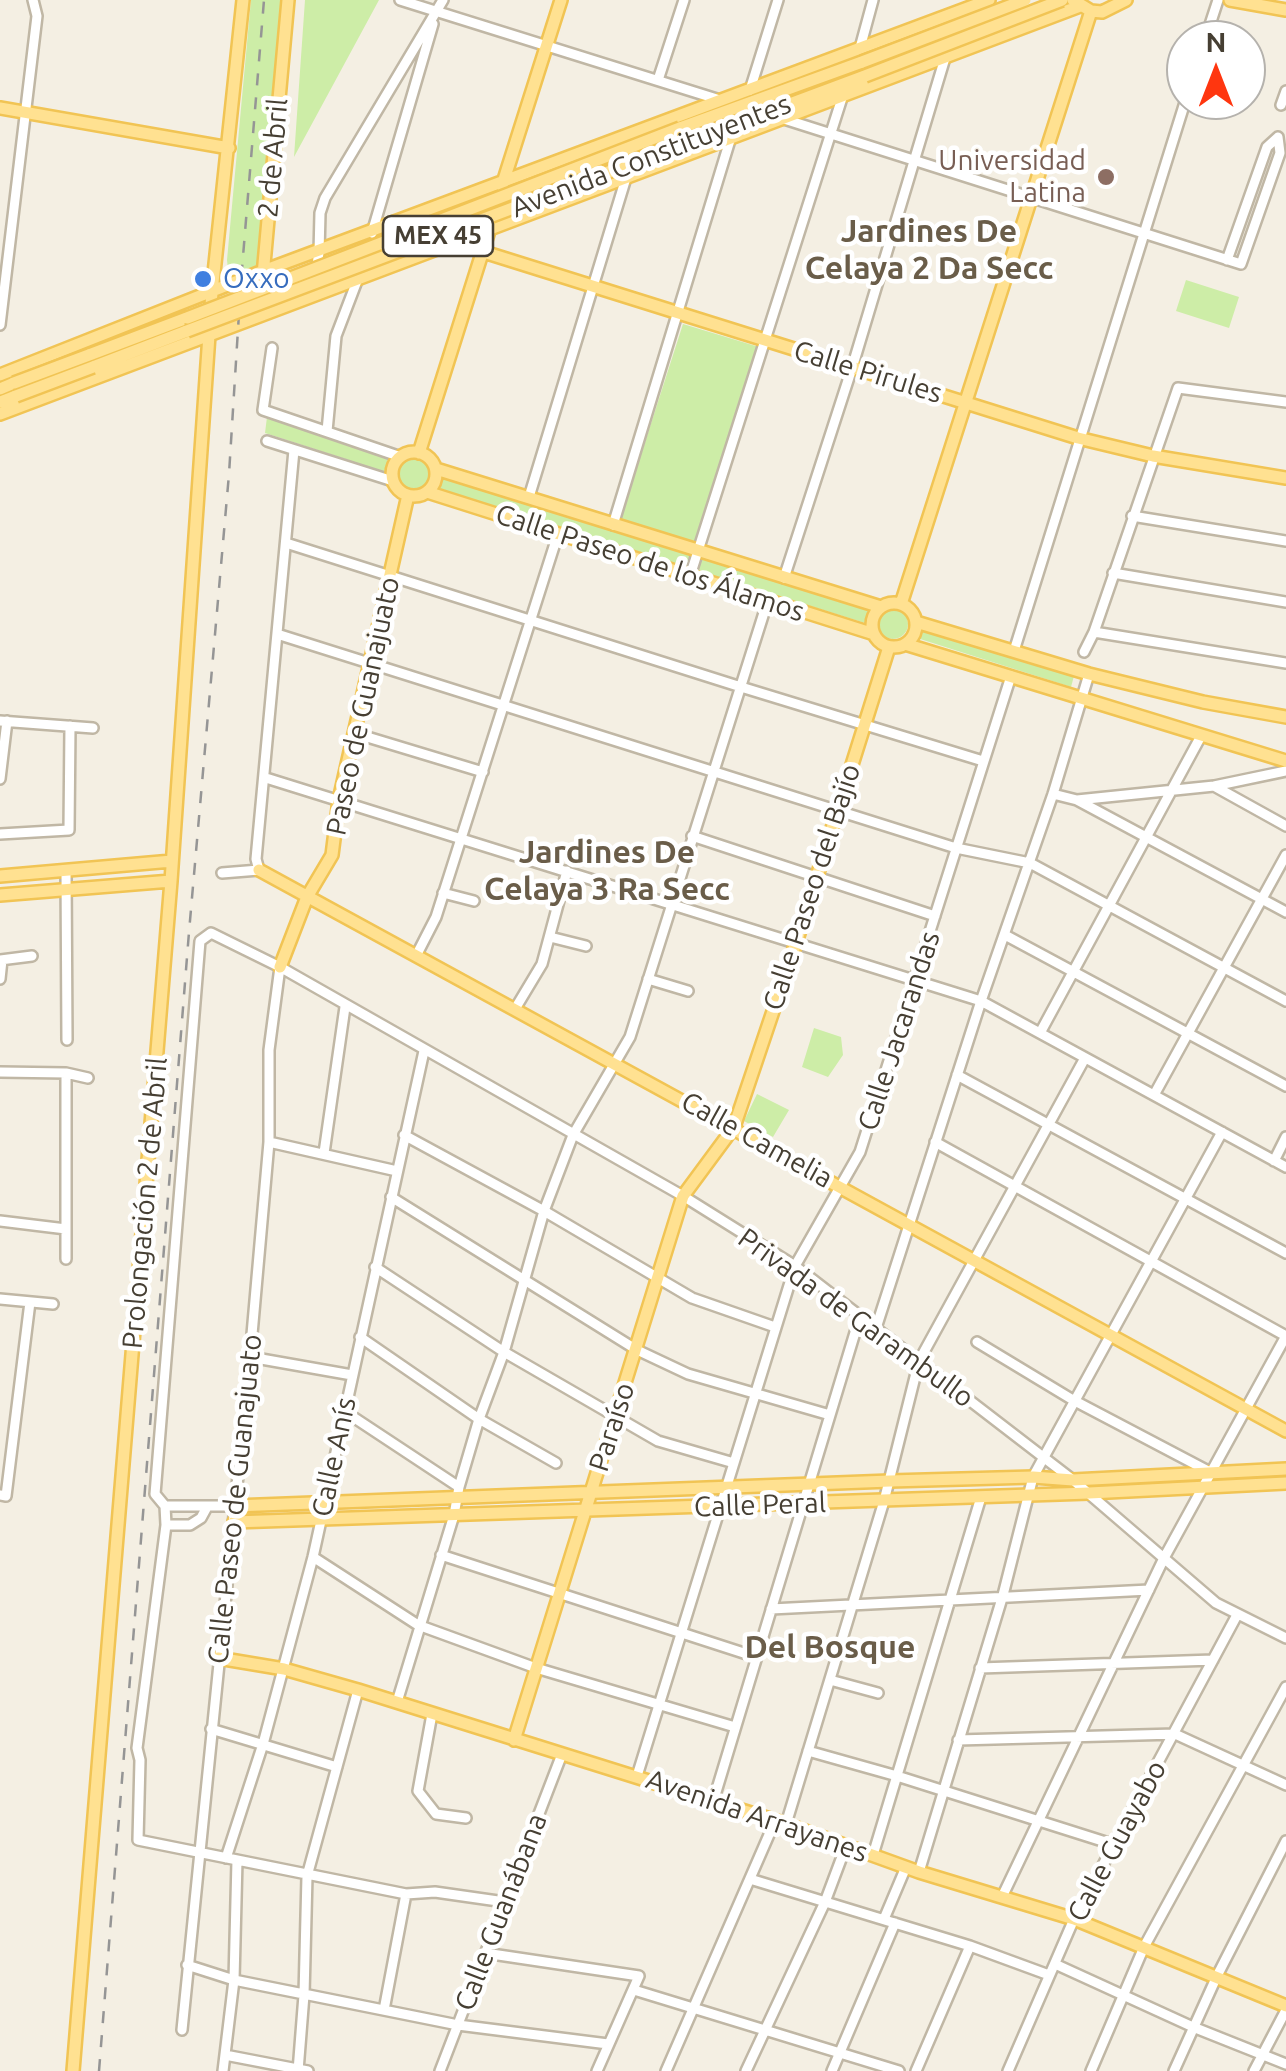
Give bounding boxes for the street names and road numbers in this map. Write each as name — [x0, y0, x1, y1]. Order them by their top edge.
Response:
street label: Avenida Constituyentes — [506, 87, 796, 225]
street label: 2 de Abril — [251, 97, 295, 219]
road number: MEX 45 — [383, 216, 493, 256]
street label: Calle Pirules — [790, 334, 946, 410]
street label: Calle Paseo de los Álamos — [491, 497, 809, 629]
street label: Paseo de Guanajuato — [319, 574, 407, 838]
street label: Calle Paseo del Bajío — [756, 760, 868, 1014]
street label: Calle Jacarandas — [851, 927, 947, 1135]
street label: Prolongación 2 de Abril — [116, 1056, 174, 1350]
street label: Calle Camelia — [675, 1085, 839, 1195]
street label: Privada de Garambullo — [732, 1221, 980, 1415]
street label: Calle Paseo de Guanajuato — [201, 1332, 269, 1666]
street label: Paraíso — [582, 1378, 642, 1476]
street label: Calle Anís — [305, 1394, 363, 1520]
street label: Calle Peral — [693, 1486, 827, 1524]
street label: Calle Guayabo — [1060, 1755, 1174, 1927]
street label: Avenida Arrayanes — [642, 1762, 872, 1870]
street label: Calle Guanábana — [448, 1809, 554, 2015]

